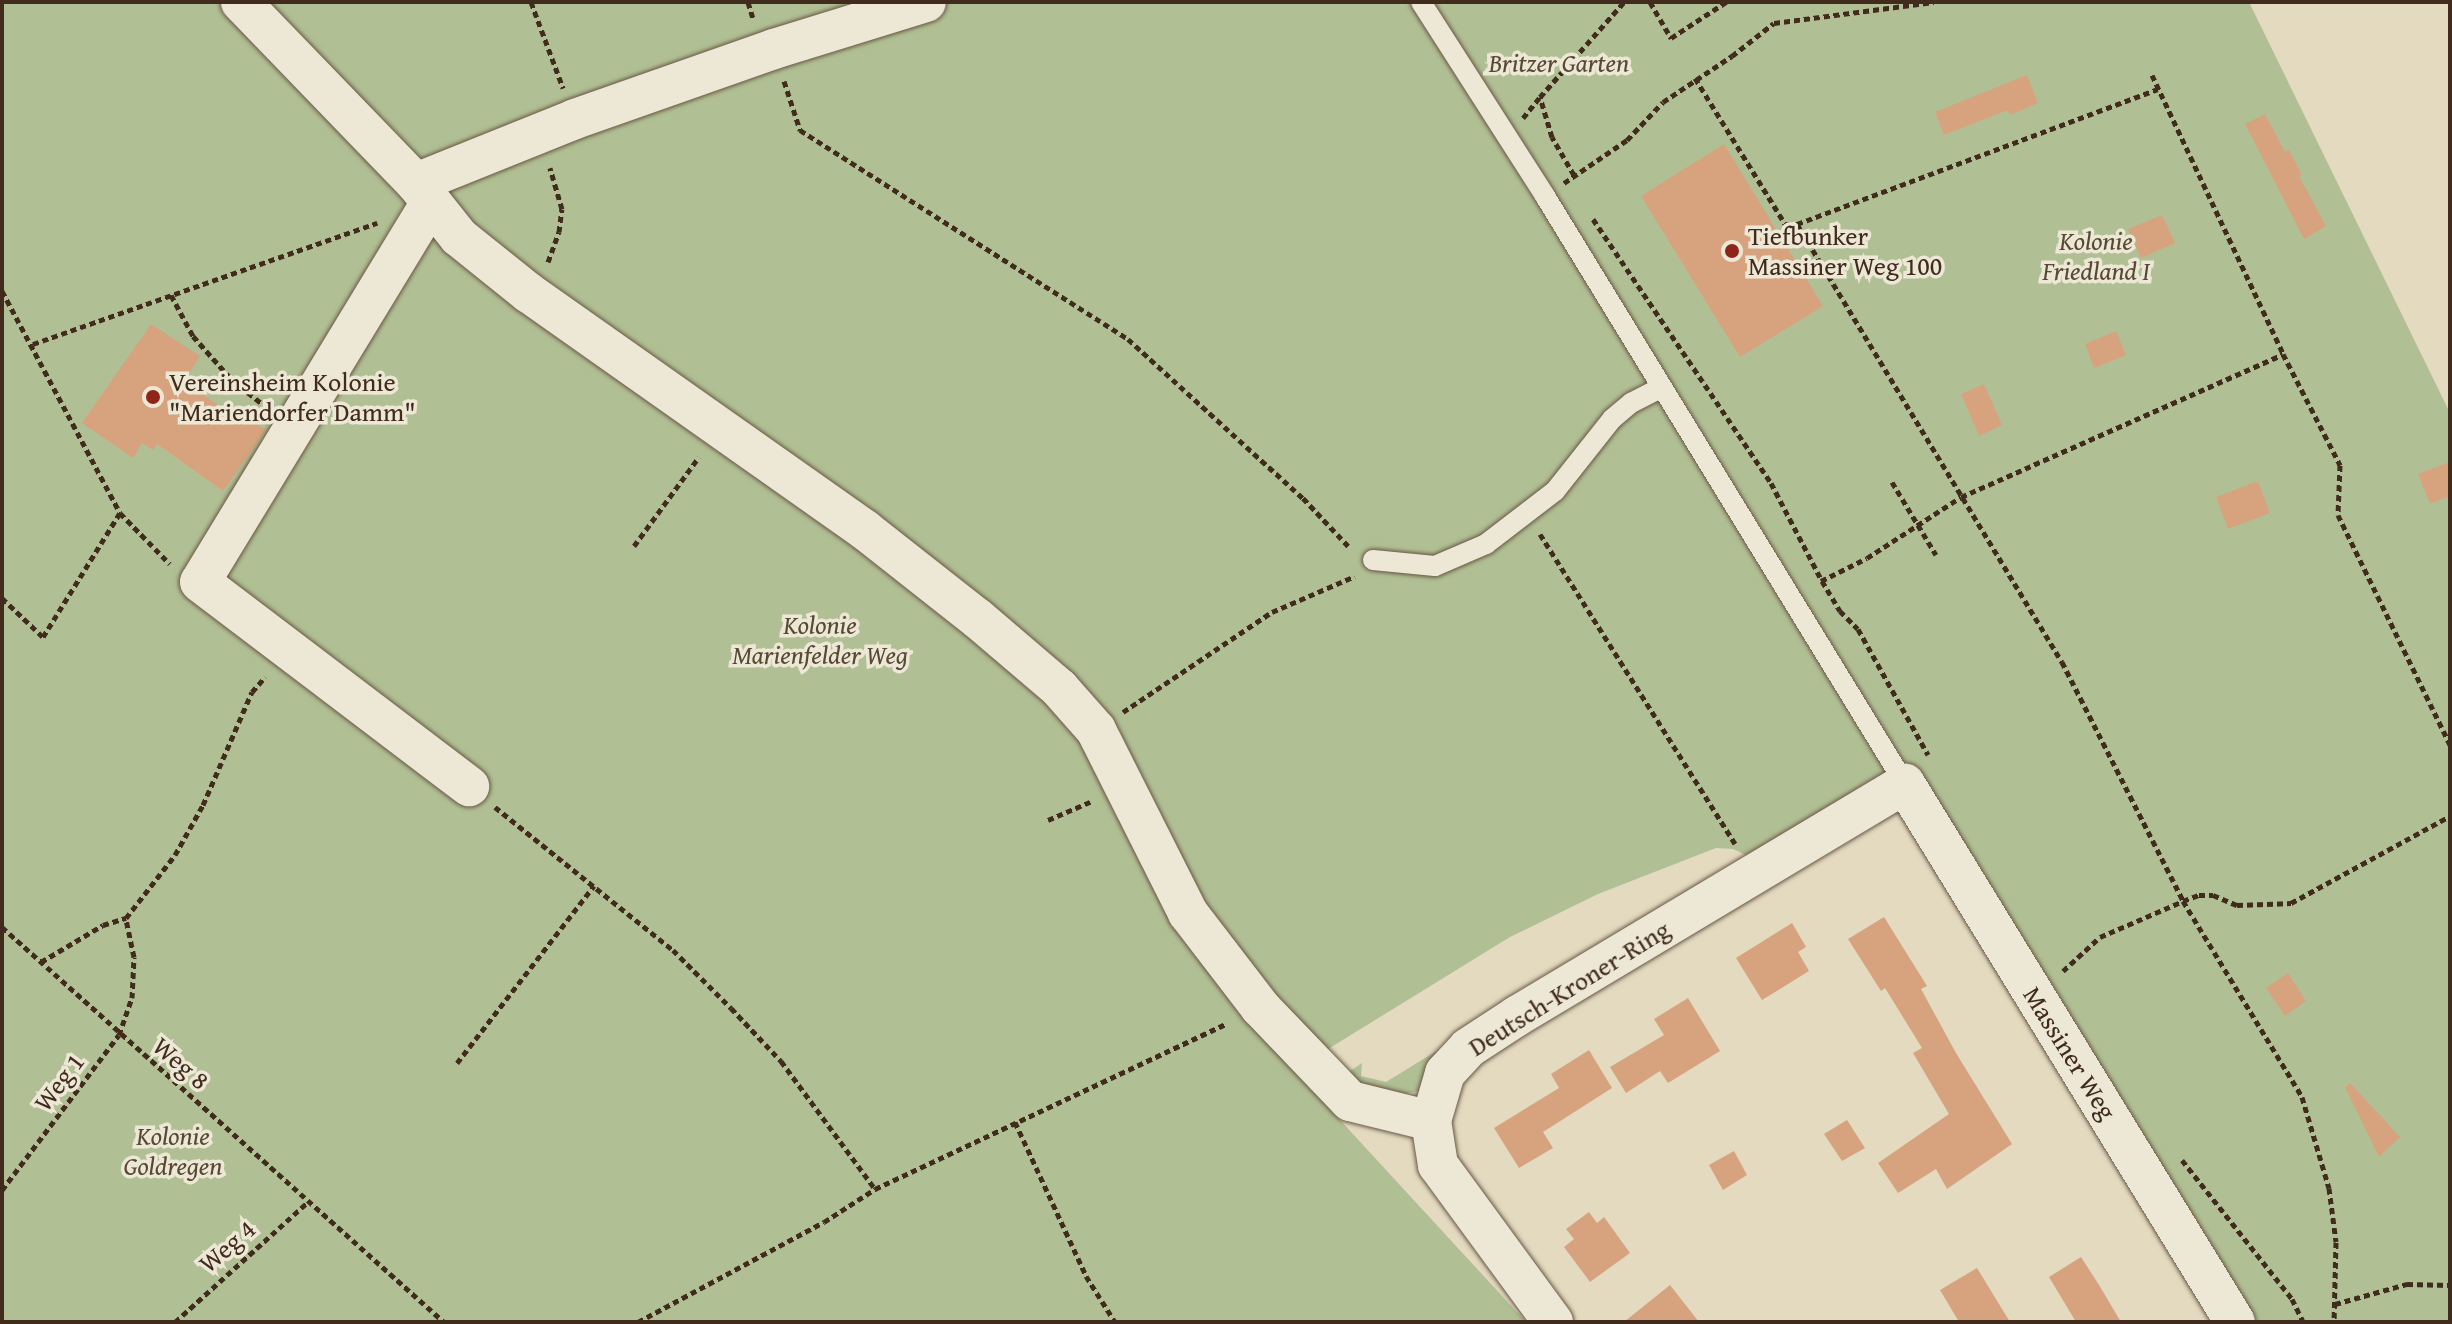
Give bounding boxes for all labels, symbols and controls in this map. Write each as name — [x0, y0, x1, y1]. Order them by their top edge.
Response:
park label: Britzer Garten — [1489, 47, 1629, 79]
place label: Tiefbunker Massiner Weg 100 — [1748, 220, 1942, 282]
park label: Kolonie Friedland I — [2042, 225, 2150, 286]
marker: Tiefbunker Massiner Weg 100 — [1723, 242, 1741, 260]
place label: Vereinsheim Kolonie "Mariendorfer Damm" — [169, 366, 416, 428]
marker: Vereinsheim Kolonie "Mariendorfer Damm" — [144, 388, 162, 406]
park label: Kolonie Marienfelder Weg — [732, 609, 908, 670]
street label: Deutsch-Kroner-Ring — [1463, 913, 1675, 1063]
street label: Massiner Weg — [2017, 981, 2123, 1125]
street label: Weg 8 — [146, 1030, 216, 1096]
street label: Weg 1 — [27, 1047, 91, 1117]
park label: Kolonie Goldregen — [124, 1120, 222, 1182]
street label: Weg 4 — [192, 1213, 262, 1279]

